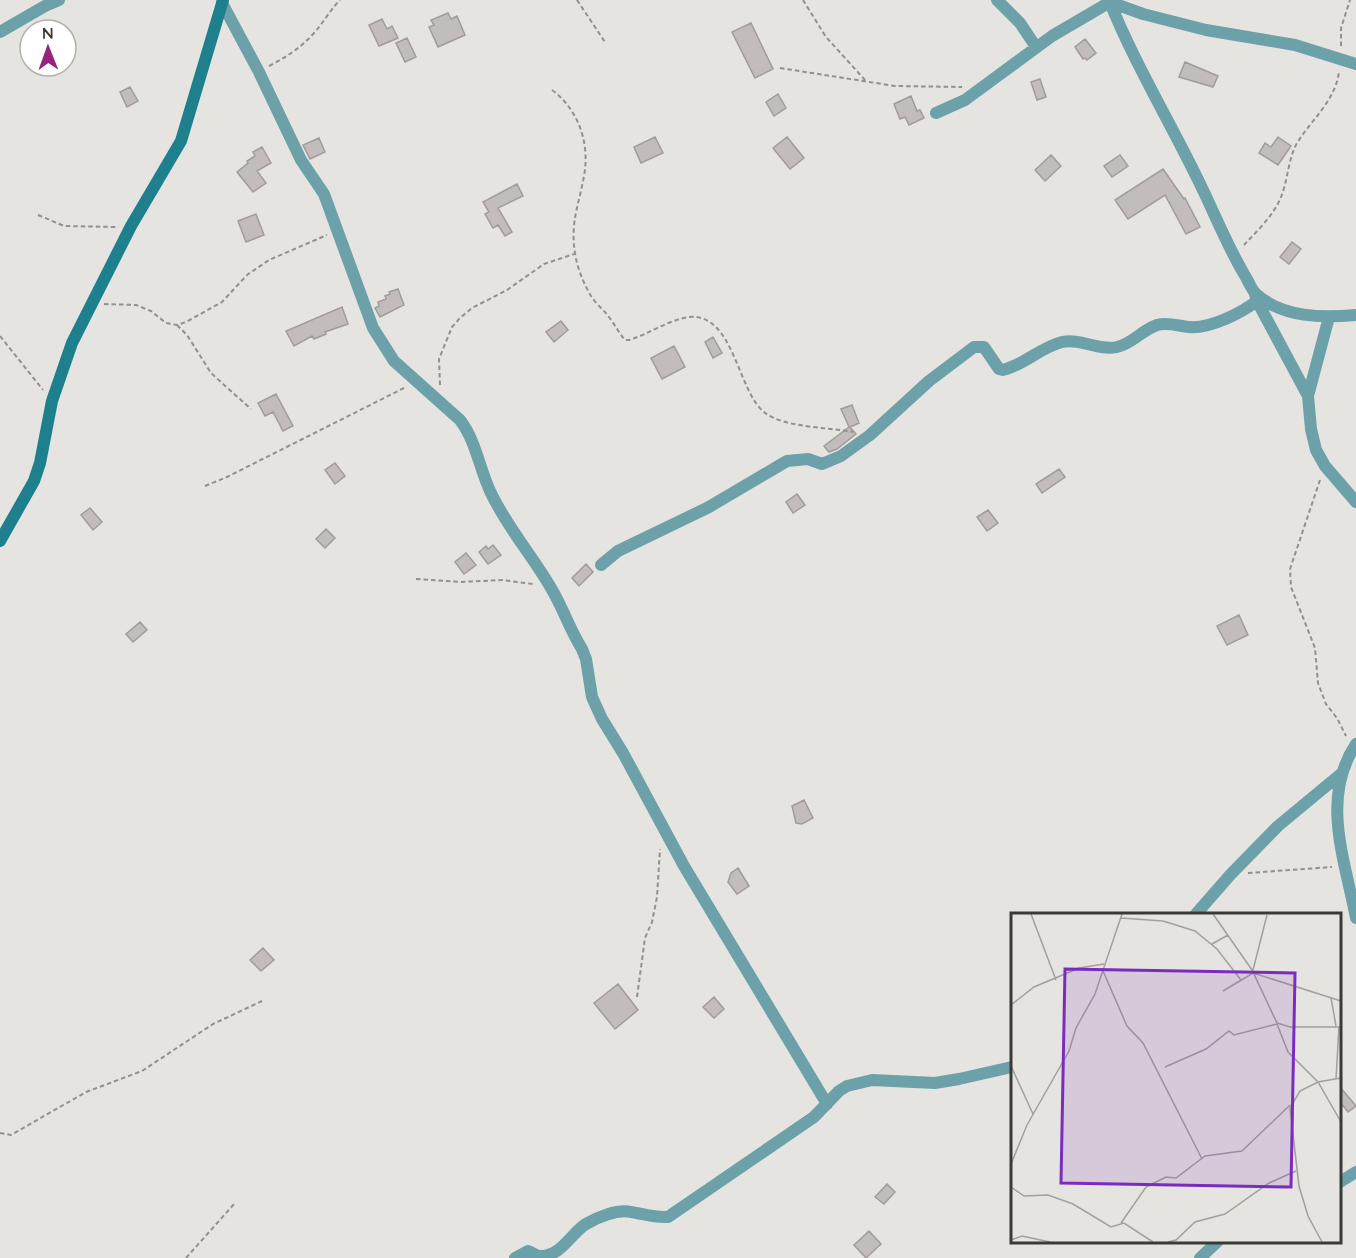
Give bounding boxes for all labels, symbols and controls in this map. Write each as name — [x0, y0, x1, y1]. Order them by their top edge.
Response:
north arrow — [18, 18, 78, 78]
text: N — [42, 23, 54, 43]
inset map — [1011, 913, 1341, 1243]

